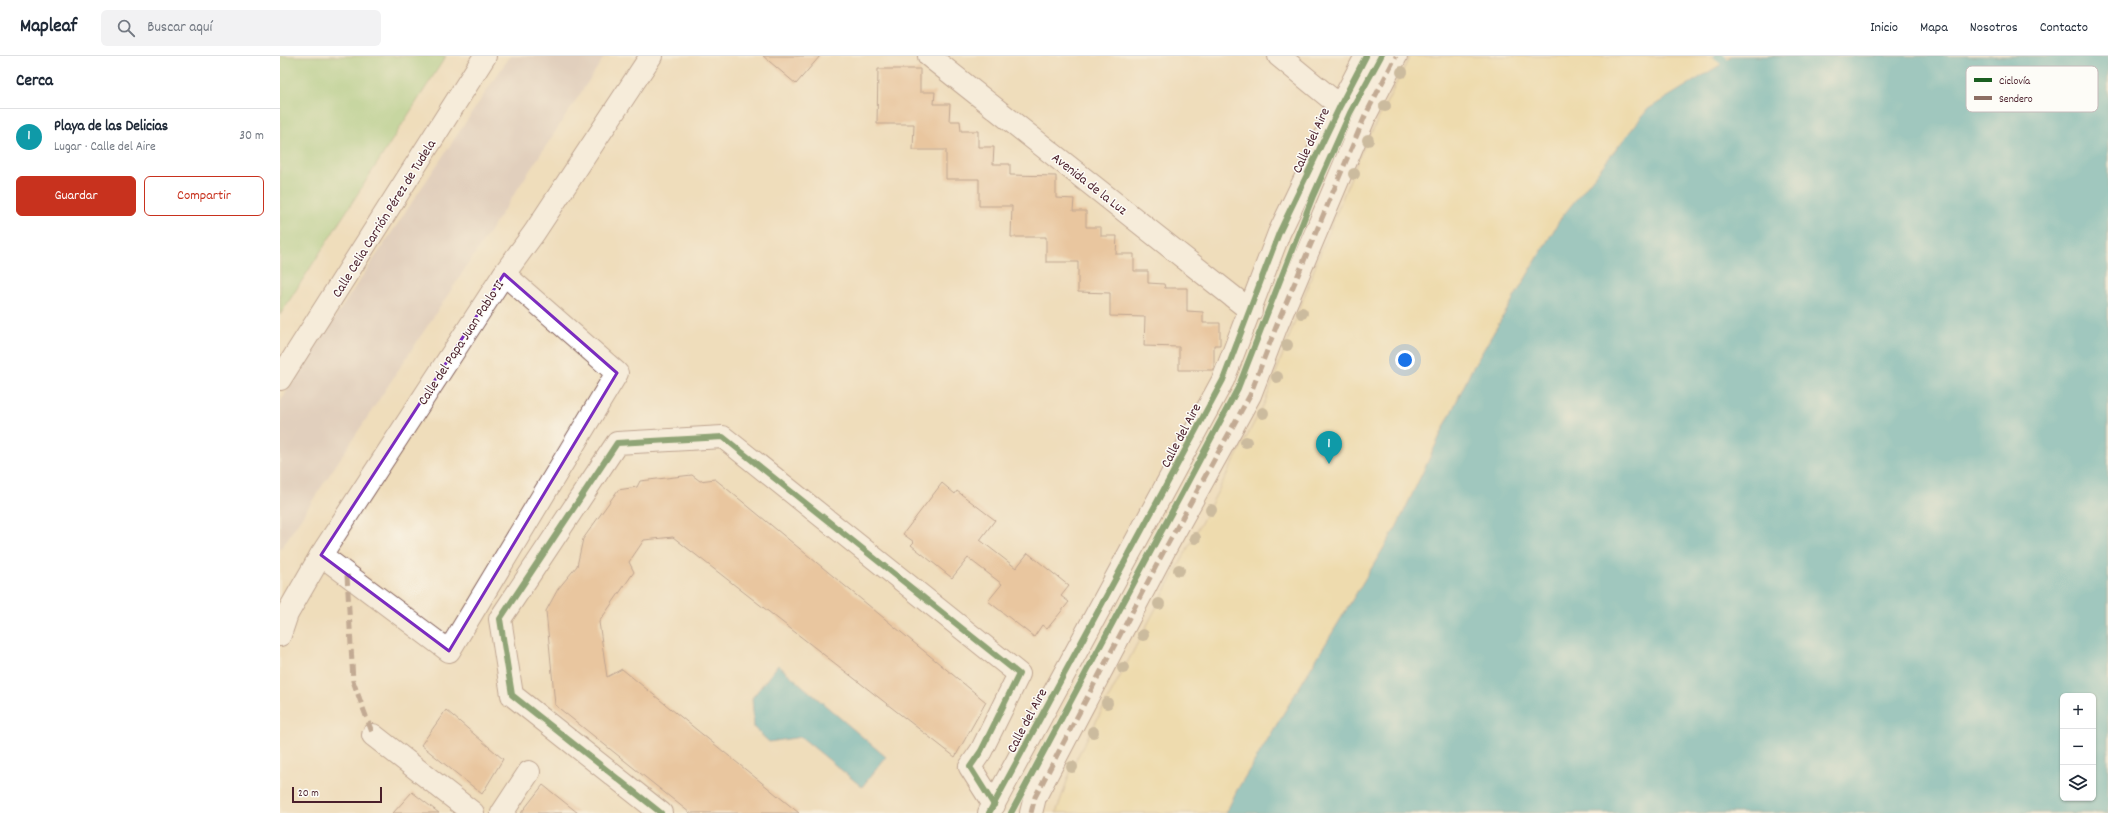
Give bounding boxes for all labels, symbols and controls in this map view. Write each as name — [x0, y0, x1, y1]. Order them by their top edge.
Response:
search box — [101, 10, 381, 46]
text: Mapleaf — [20, 14, 77, 41]
icon: search — [115, 17, 137, 39]
text: Buscar aquí — [147, 17, 212, 39]
text: Inicio — [1870, 18, 1898, 38]
text: Mapa — [1920, 18, 1948, 38]
text: Nosotros — [1970, 18, 2018, 38]
text: Contacto — [2040, 18, 2088, 38]
legend — [1966, 66, 2098, 112]
text: Cerca — [16, 70, 53, 94]
text: Ciclovía — [1999, 74, 2031, 90]
text: Sendero — [1999, 92, 2033, 108]
street label: Calle del Aire — [1288, 105, 1336, 177]
text: Playa de las Delicias — [54, 116, 168, 138]
text: 1 — [28, 127, 30, 146]
text: 30 m — [239, 127, 264, 146]
street label: Calle Celia Carrión Pérez de Tudela — [328, 136, 442, 302]
text: Lugar · Calle del Aire — [54, 138, 156, 157]
street label: Avenida de la Luz — [1047, 149, 1131, 221]
button: Guardar — [16, 176, 136, 216]
button: Compartir — [144, 176, 264, 216]
street label: Calle del Papa Juan Pablo II — [414, 276, 510, 410]
your location — [1395, 350, 1415, 370]
street label: Calle del Aire — [1156, 400, 1207, 472]
pin: 1 — [1316, 431, 1342, 464]
street label: Calle del Aire — [1002, 685, 1053, 757]
map controls — [2060, 693, 2096, 801]
button: + — [2060, 693, 2096, 729]
button: − — [2060, 729, 2096, 765]
button: layers — [2060, 765, 2096, 801]
scale bar — [292, 785, 382, 804]
text: 20 m — [298, 786, 319, 802]

